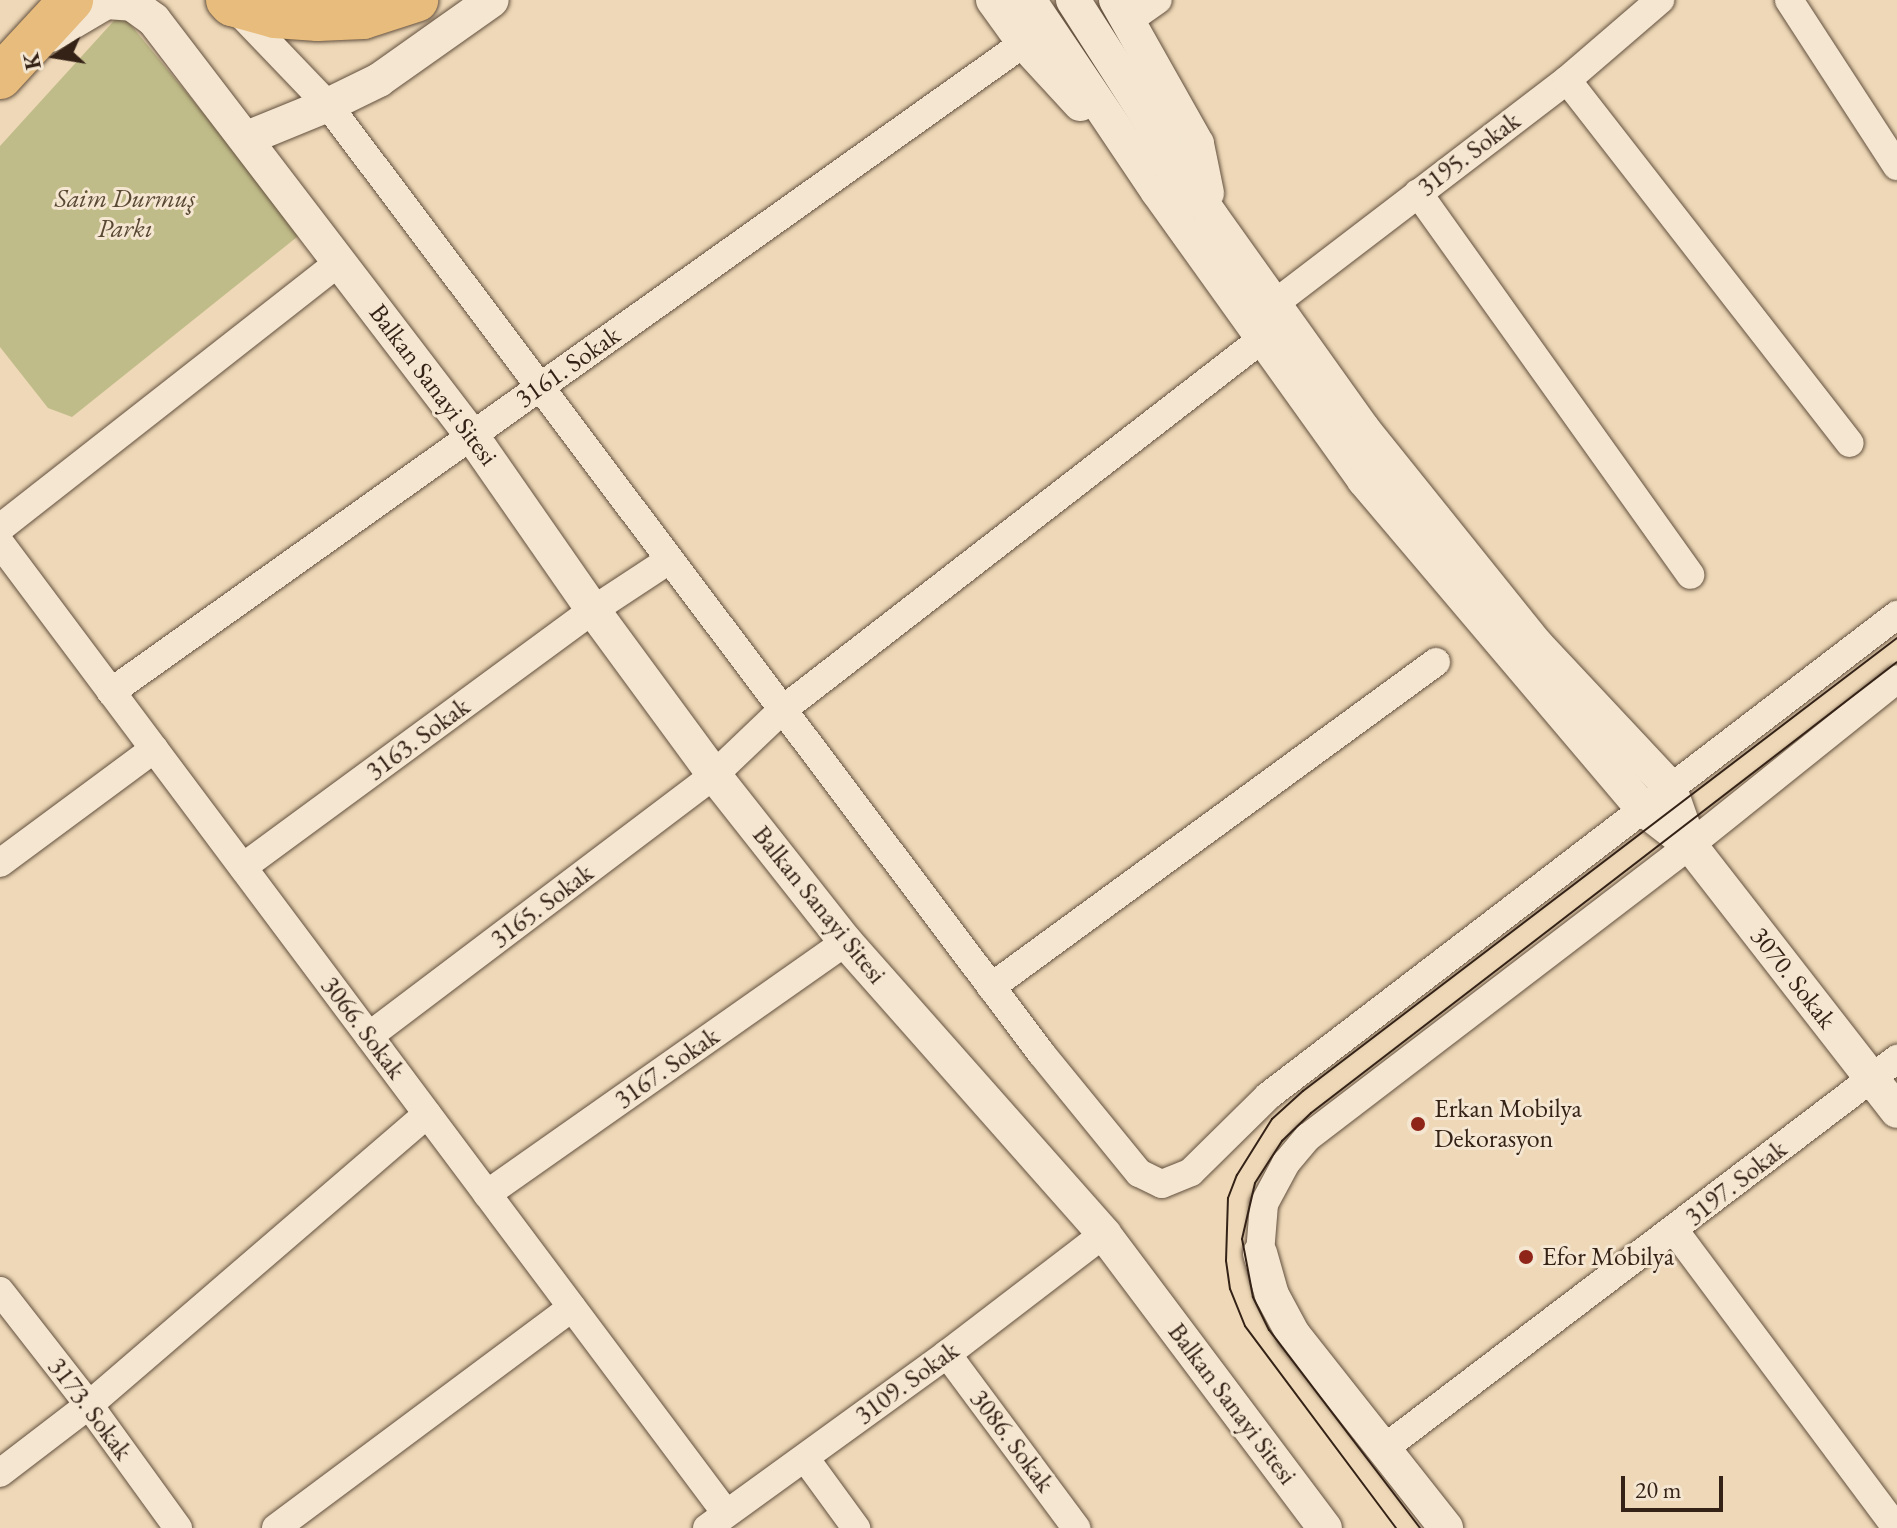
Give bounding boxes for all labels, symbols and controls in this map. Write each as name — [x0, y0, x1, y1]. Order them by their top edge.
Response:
north arrow — [16, 16, 96, 96]
text: K — [16, 50, 48, 72]
street label: 3195. Sokak — [1412, 105, 1526, 203]
park label: Saim Durmuş Parkı — [55, 183, 195, 244]
street label: Balkan Sanayi Sitesi — [362, 298, 504, 472]
street label: 3161. Sokak — [510, 320, 626, 414]
street label: 3163. Sokak — [360, 691, 476, 787]
street label: Balkan Sanayi Sitesi — [746, 820, 892, 990]
street label: 3165. Sokak — [485, 857, 599, 955]
street label: 3070. Sokak — [1744, 921, 1842, 1035]
street label: 3066. Sokak — [314, 971, 412, 1085]
street label: 3167. Sokak — [609, 1021, 725, 1115]
place label: Erkan Mobilya Dekorasyon — [1434, 1093, 1582, 1154]
marker: Erkan Mobilya Dekorasyon — [1409, 1115, 1427, 1133]
street label: 3197. Sokak — [1679, 1134, 1793, 1232]
place label: Efor Mobilya — [1542, 1241, 1674, 1273]
marker: Efor Mobilya — [1517, 1248, 1535, 1266]
street label: Balkan Sanayi Sitesi — [1161, 1317, 1303, 1491]
street label: 3109. Sokak — [849, 1335, 965, 1431]
street label: 3173. Sokak — [41, 1352, 139, 1466]
street label: 3086. Sokak — [963, 1384, 1061, 1498]
scale bar — [1625, 1460, 1727, 1510]
text: 20 m — [1635, 1474, 1682, 1505]

